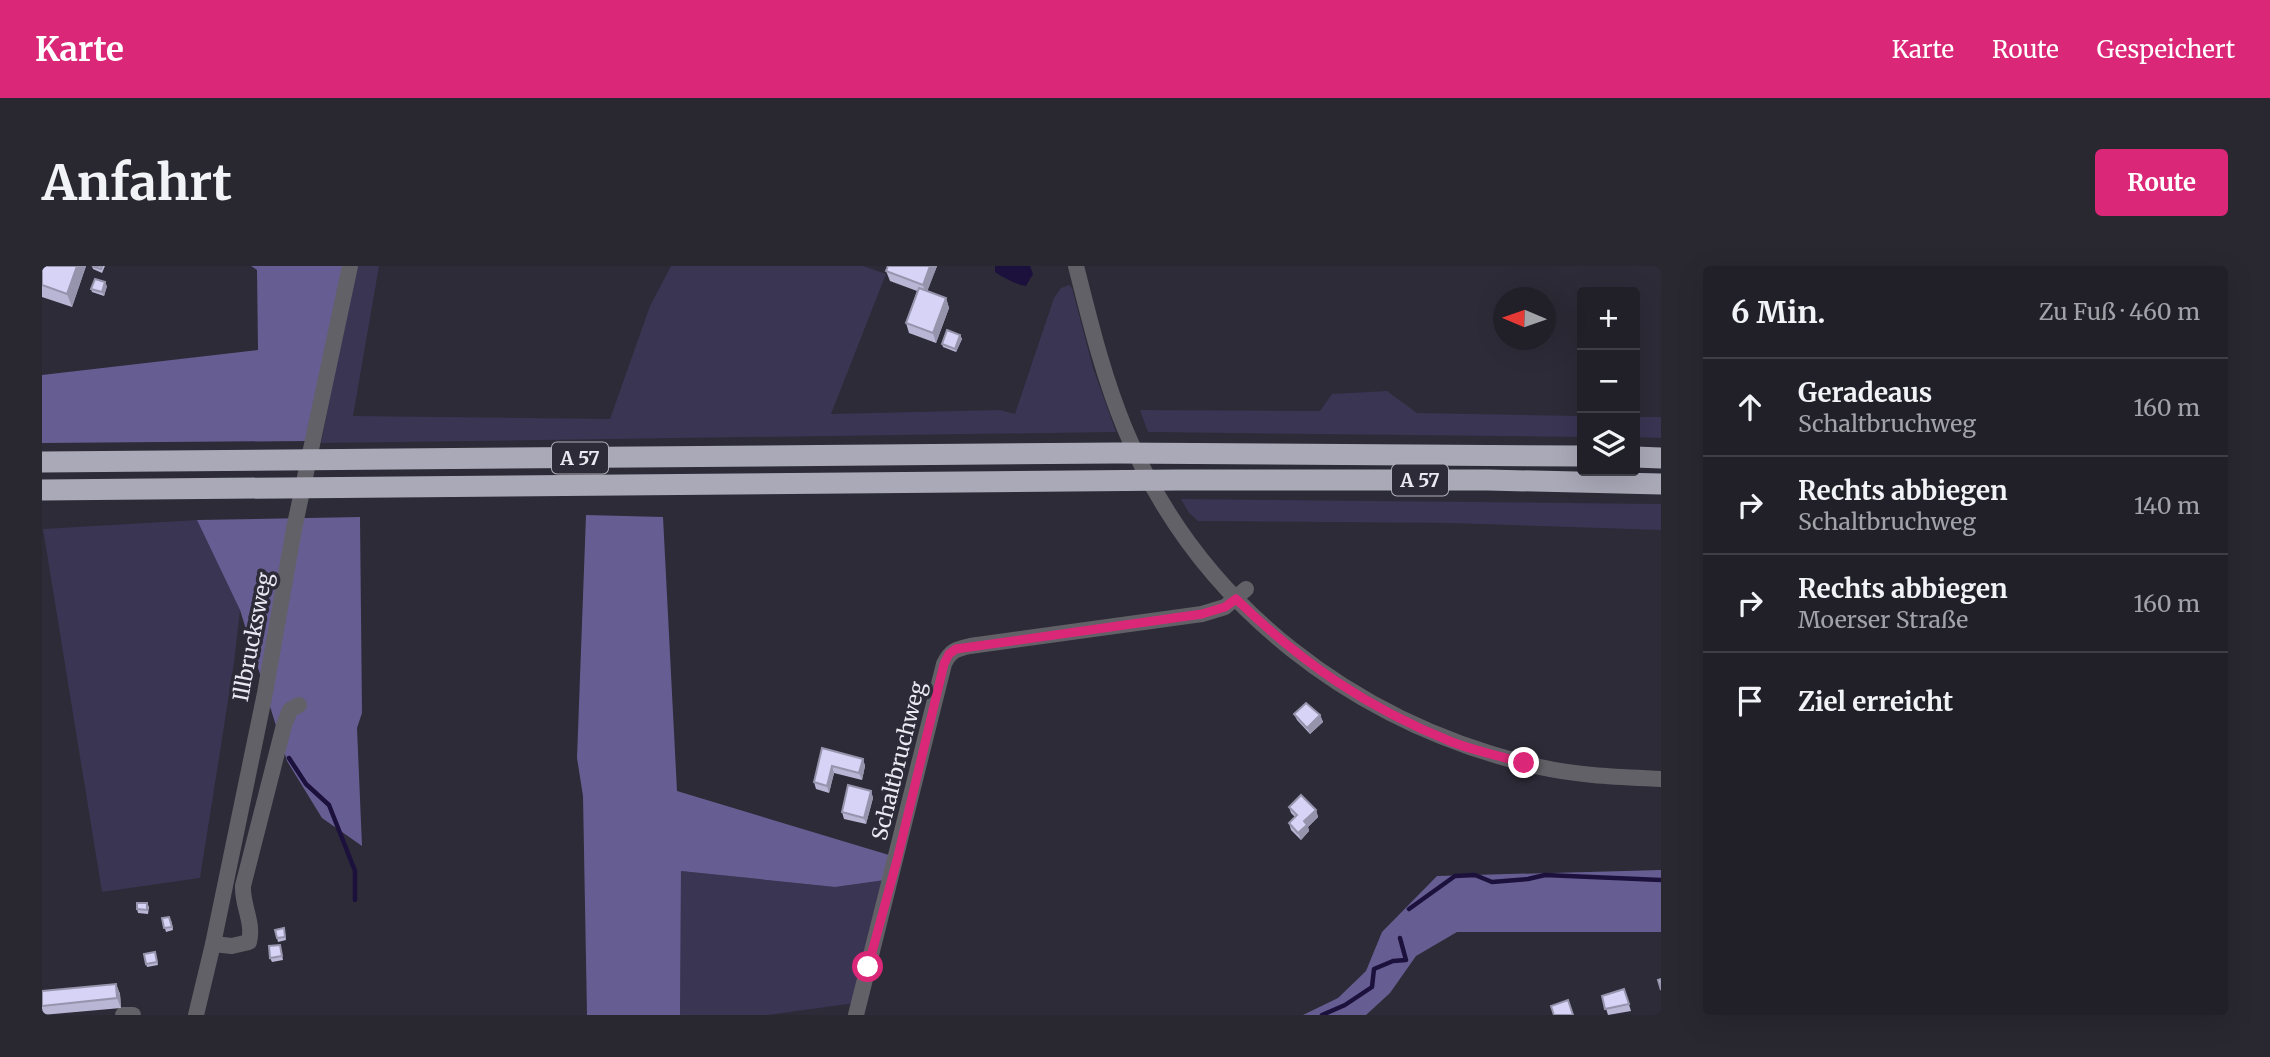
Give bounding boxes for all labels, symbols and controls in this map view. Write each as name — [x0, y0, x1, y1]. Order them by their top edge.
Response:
text: Karte — [35, 29, 124, 70]
text: Karte — [1892, 34, 1954, 65]
text: Route — [1992, 34, 2059, 65]
text: Gespeichert — [2097, 34, 2235, 65]
button: Route — [2095, 149, 2228, 216]
text: Anfahrt — [42, 152, 232, 213]
north arrow — [1493, 287, 1556, 350]
map controls — [1577, 287, 1640, 476]
button: + — [1577, 287, 1640, 350]
text: 6 Min. — [1731, 293, 1826, 331]
text: Zu Fuß · 460 m — [2039, 297, 2200, 326]
button: − — [1577, 350, 1640, 413]
text: Geradeaus — [1798, 376, 1932, 409]
icon: ahead — [1731, 388, 1769, 426]
text: 160 m — [2134, 393, 2200, 422]
text: Schaltbruchweg — [1798, 409, 1976, 438]
button: layers — [1577, 413, 1640, 476]
road number: A 57 — [552, 442, 608, 474]
road number: A 57 — [1392, 464, 1448, 496]
text: Rechts abbiegen — [1798, 474, 2008, 507]
icon: right — [1731, 486, 1769, 524]
text: 140 m — [2134, 491, 2200, 520]
text: Schaltbruchweg — [1798, 507, 1976, 536]
street label: Illbrucksweg — [227, 570, 278, 704]
text: Rechts abbiegen — [1798, 572, 2008, 605]
icon: right — [1731, 584, 1769, 622]
text: 160 m — [2134, 589, 2200, 618]
text: Moerser Straße — [1798, 605, 1968, 634]
street label: Schaltbruchweg — [866, 678, 931, 843]
icon: arrive — [1731, 682, 1769, 720]
text: Ziel erreicht — [1798, 685, 1953, 718]
route end — [1508, 747, 1539, 778]
route start — [852, 951, 883, 982]

